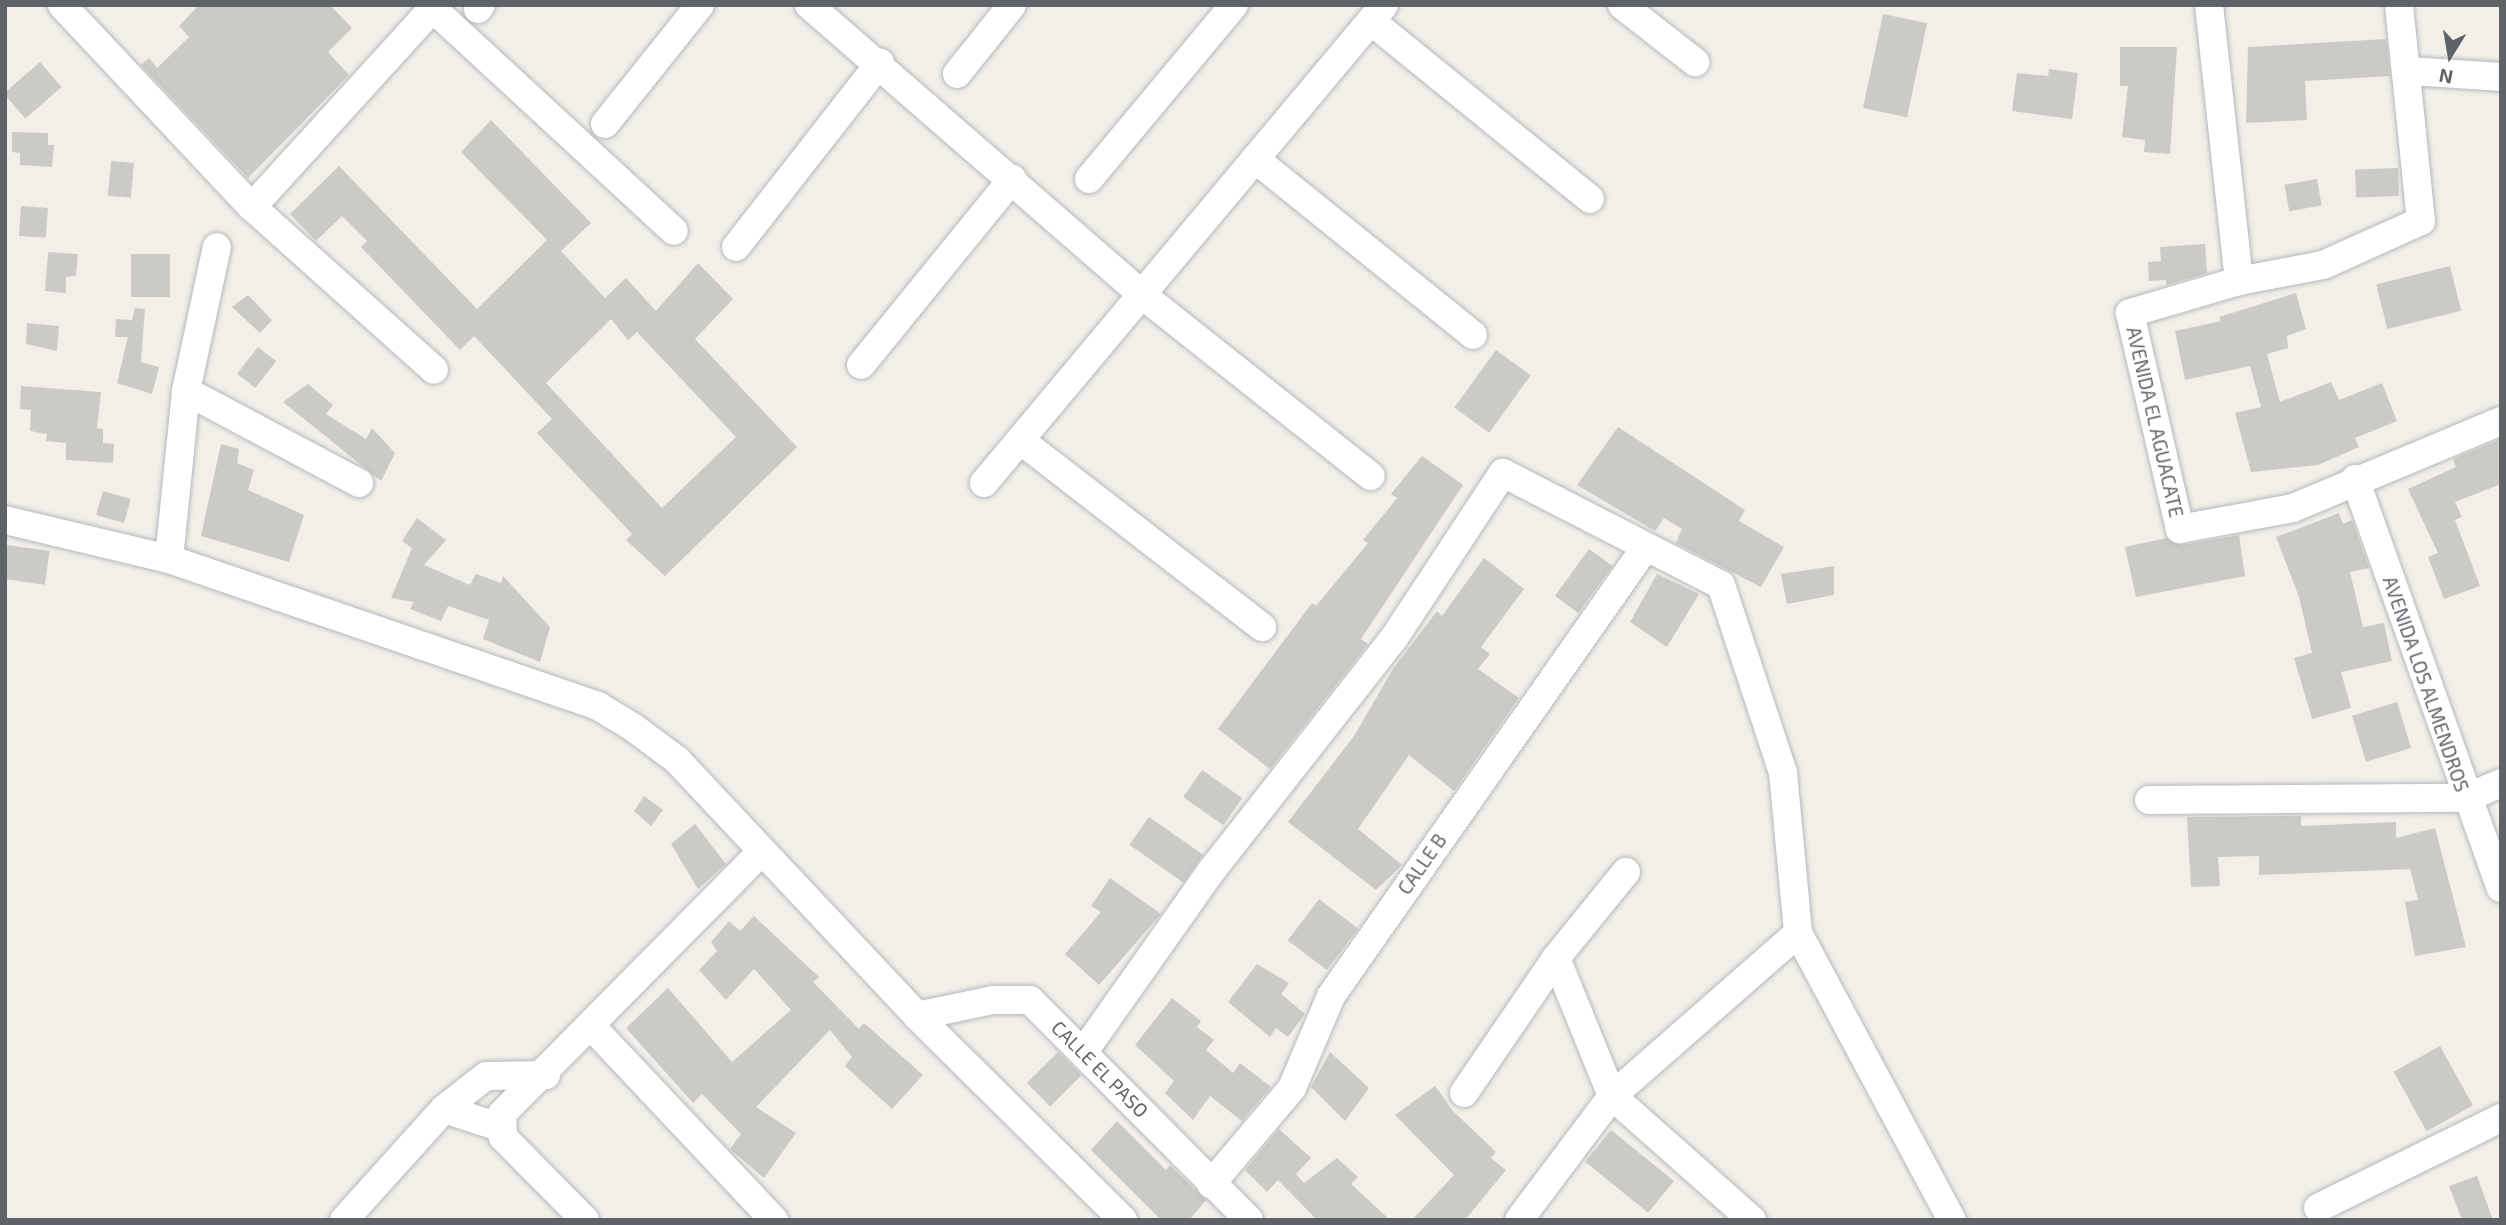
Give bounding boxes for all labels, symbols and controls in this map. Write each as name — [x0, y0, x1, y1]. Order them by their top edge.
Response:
north arrow — [2415, 21, 2485, 91]
text: N — [2437, 65, 2455, 90]
street label: AVENIDA EL AGUACATE — [2122, 324, 2188, 520]
street label: AVENIDA LOS ALMENDROS — [2378, 573, 2474, 795]
street label: CALLE B — [1393, 829, 1451, 899]
street label: CALLE EL PASO — [1047, 1016, 1153, 1122]

